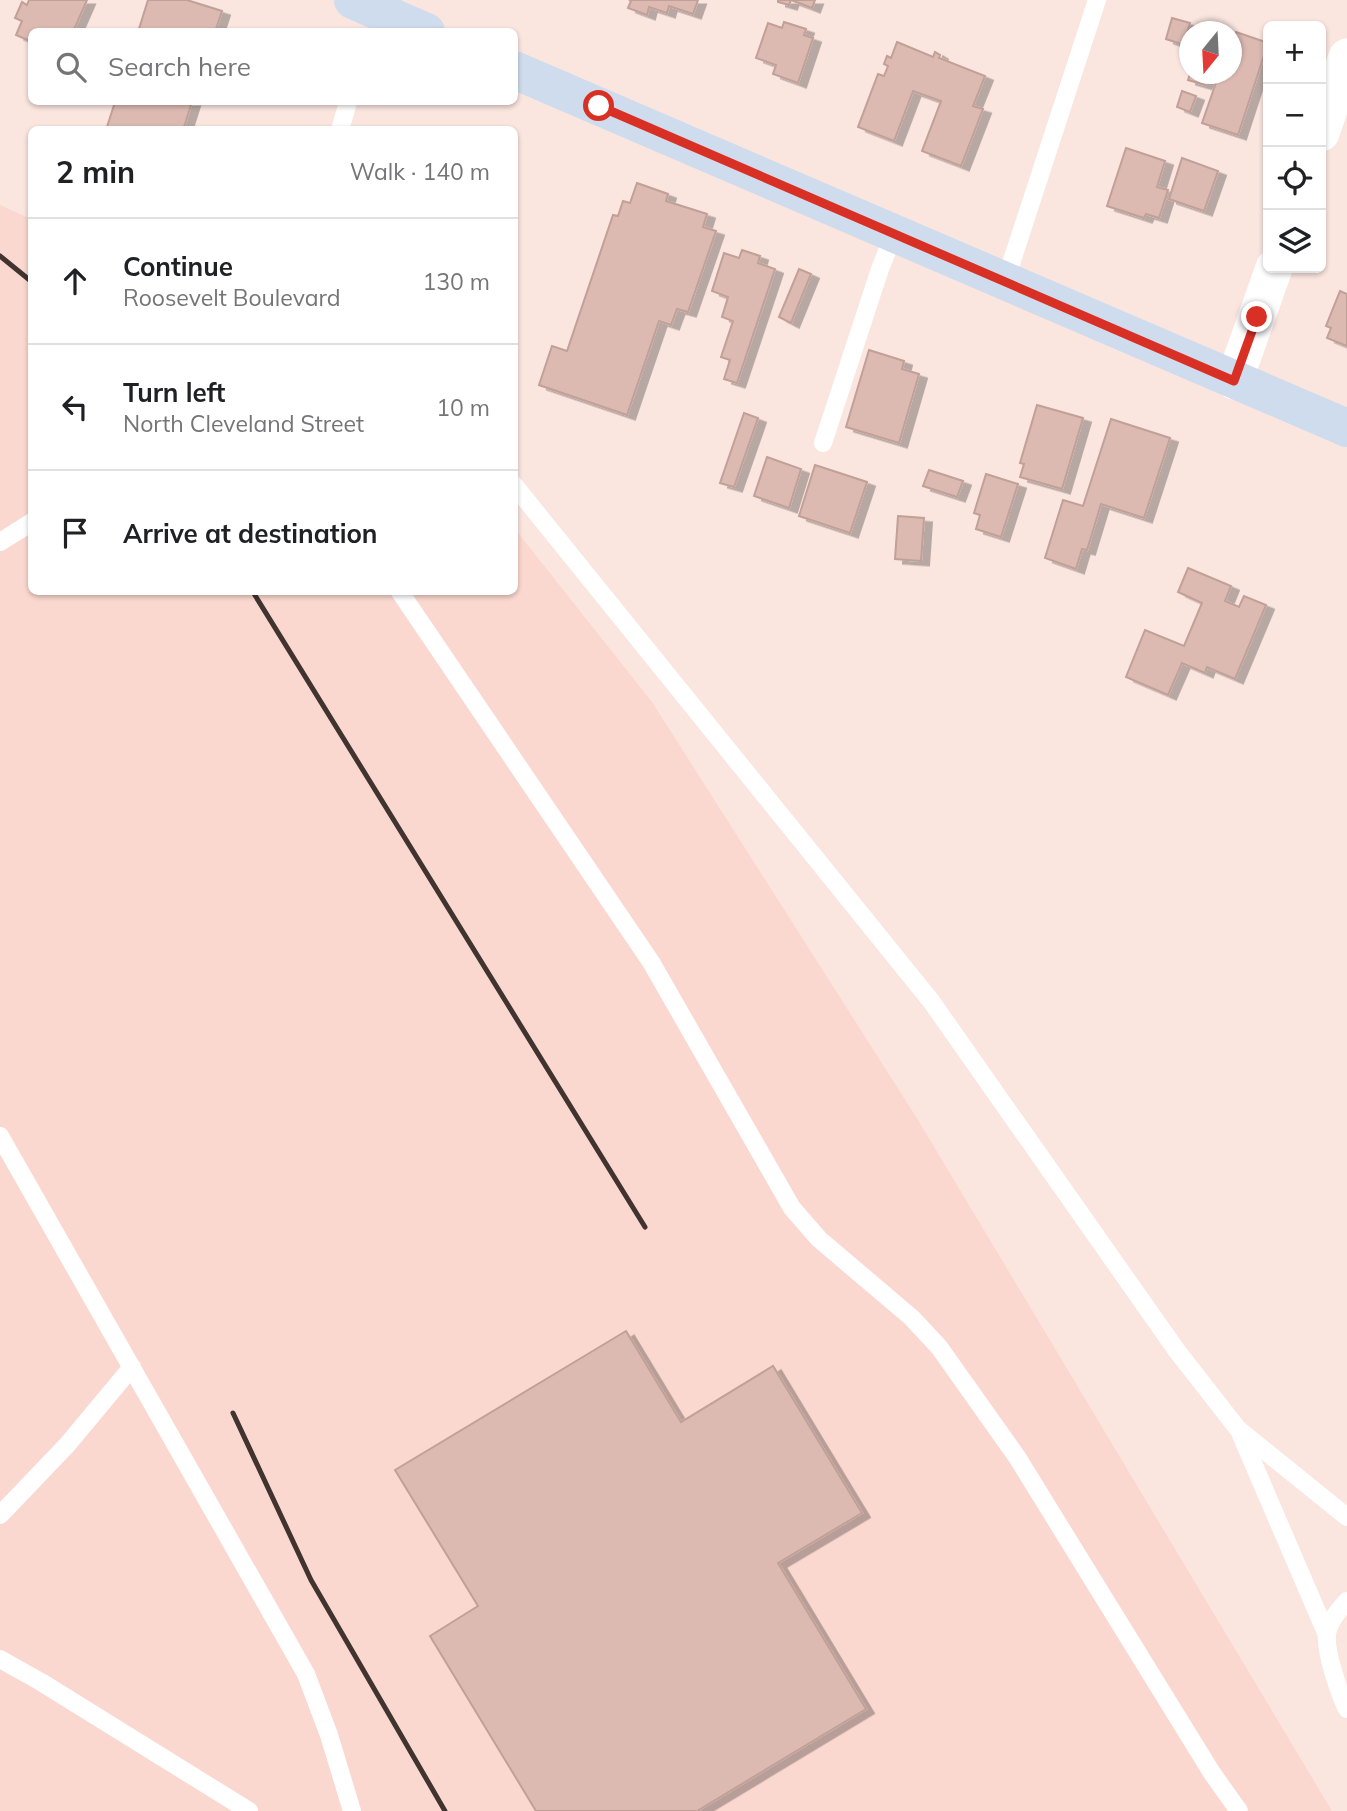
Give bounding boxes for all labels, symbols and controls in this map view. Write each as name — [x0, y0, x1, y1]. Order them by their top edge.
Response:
north arrow — [1179, 21, 1242, 84]
map controls — [1263, 21, 1326, 273]
button: + — [1263, 21, 1326, 84]
search box — [28, 28, 518, 105]
icon: search — [52, 48, 90, 86]
text: Search here — [108, 50, 251, 83]
button: − — [1263, 84, 1326, 147]
route start — [583, 90, 614, 121]
button: locate — [1263, 147, 1326, 210]
text: 2 min — [56, 153, 135, 191]
text: Walk · 140 m — [350, 157, 490, 186]
button: layers — [1263, 210, 1326, 273]
text: Continue — [123, 250, 233, 283]
icon: ahead — [56, 262, 94, 300]
text: 130 m — [422, 267, 490, 296]
text: Roosevelt Boulevard — [123, 283, 340, 312]
route end — [1241, 301, 1272, 332]
text: Turn left — [123, 376, 225, 409]
icon: left — [56, 388, 94, 426]
text: 10 m — [436, 393, 490, 422]
text: North Cleveland Street — [123, 409, 364, 438]
icon: arrive — [56, 514, 94, 552]
text: Arrive at destination — [123, 517, 378, 550]

